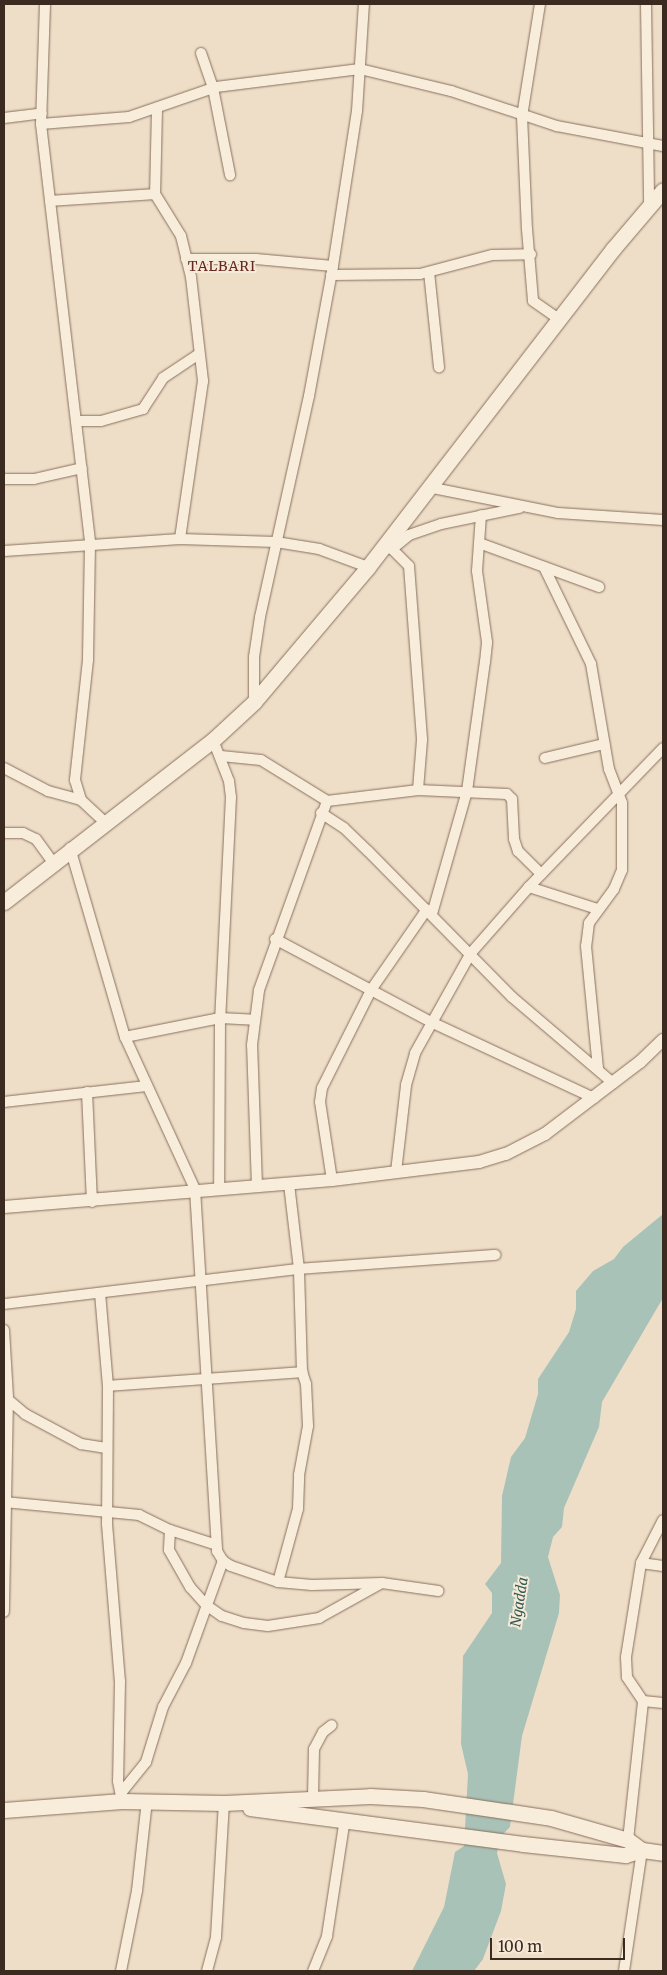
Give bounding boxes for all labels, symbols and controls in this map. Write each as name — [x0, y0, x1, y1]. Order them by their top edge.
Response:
district label: TALBARI — [187, 258, 257, 274]
water label: Ngadda — [507, 1576, 531, 1628]
scale bar — [492, 1928, 627, 1960]
text: 100 m — [498, 1937, 542, 1956]

